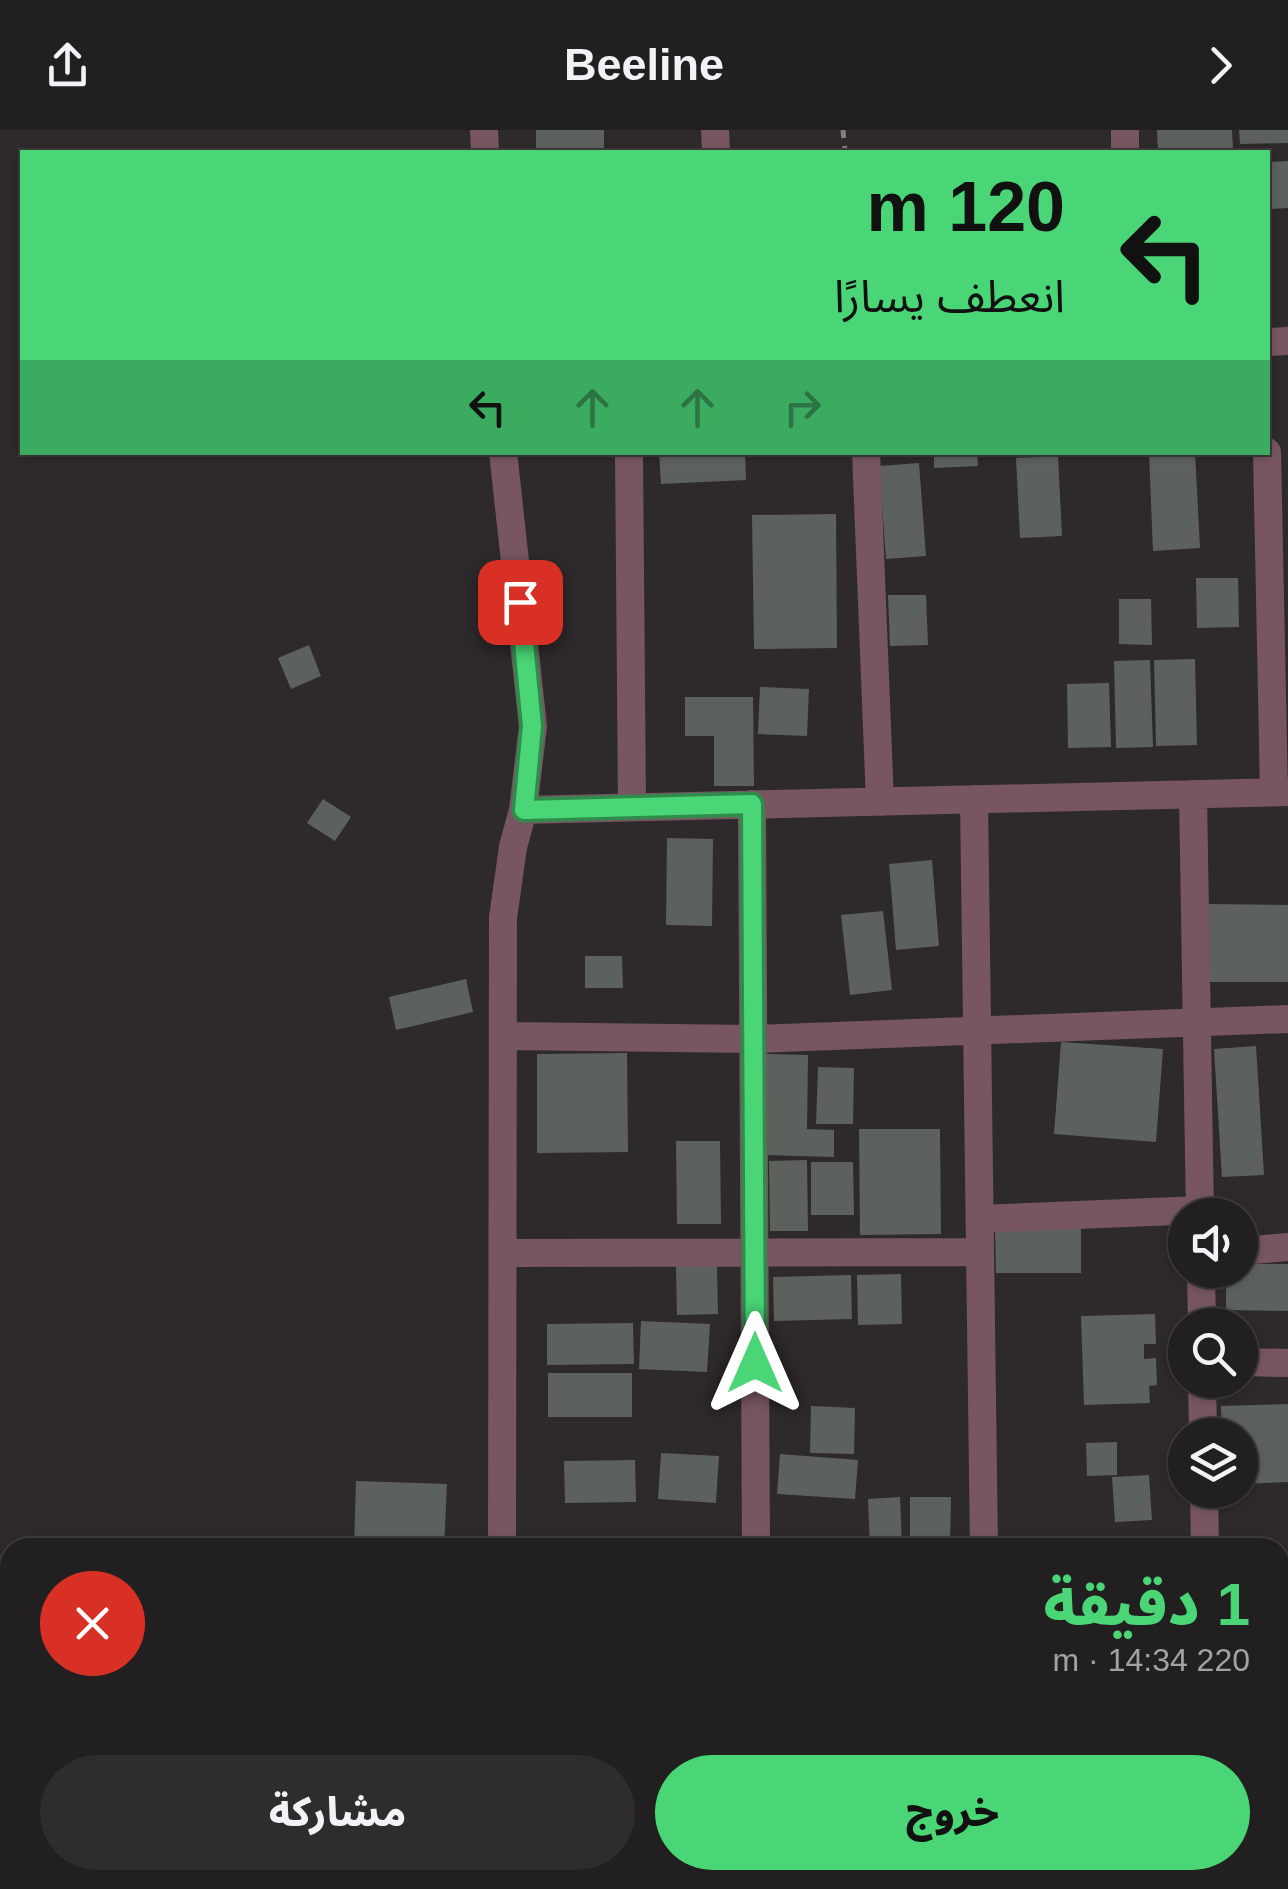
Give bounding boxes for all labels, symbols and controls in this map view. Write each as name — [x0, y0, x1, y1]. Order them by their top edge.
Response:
icon: share — [40, 38, 95, 93]
icon: forward — [1193, 38, 1248, 93]
text: Beeline — [564, 39, 724, 90]
text: 120 m — [867, 168, 1065, 246]
icon: left — [1100, 190, 1230, 320]
text: انعطف يسارًا — [834, 271, 1065, 322]
icon: left — [460, 380, 515, 435]
icon: ahead — [565, 380, 620, 435]
icon: ahead — [670, 380, 725, 435]
icon: right — [775, 380, 830, 435]
pin — [478, 560, 563, 645]
icon: arrive — [493, 575, 548, 630]
map controls — [1168, 1198, 1258, 1508]
button: sound — [1168, 1198, 1258, 1288]
button: search — [1168, 1308, 1258, 1398]
position arrow — [703, 1311, 807, 1415]
button: layers — [1168, 1418, 1258, 1508]
button: close — [40, 1571, 145, 1676]
text: 1 دقيقة — [1043, 1571, 1250, 1638]
text: 220 m · 14:34 — [1053, 1642, 1250, 1678]
button: مشاركة — [40, 1755, 635, 1870]
button: خروج — [655, 1755, 1250, 1870]

